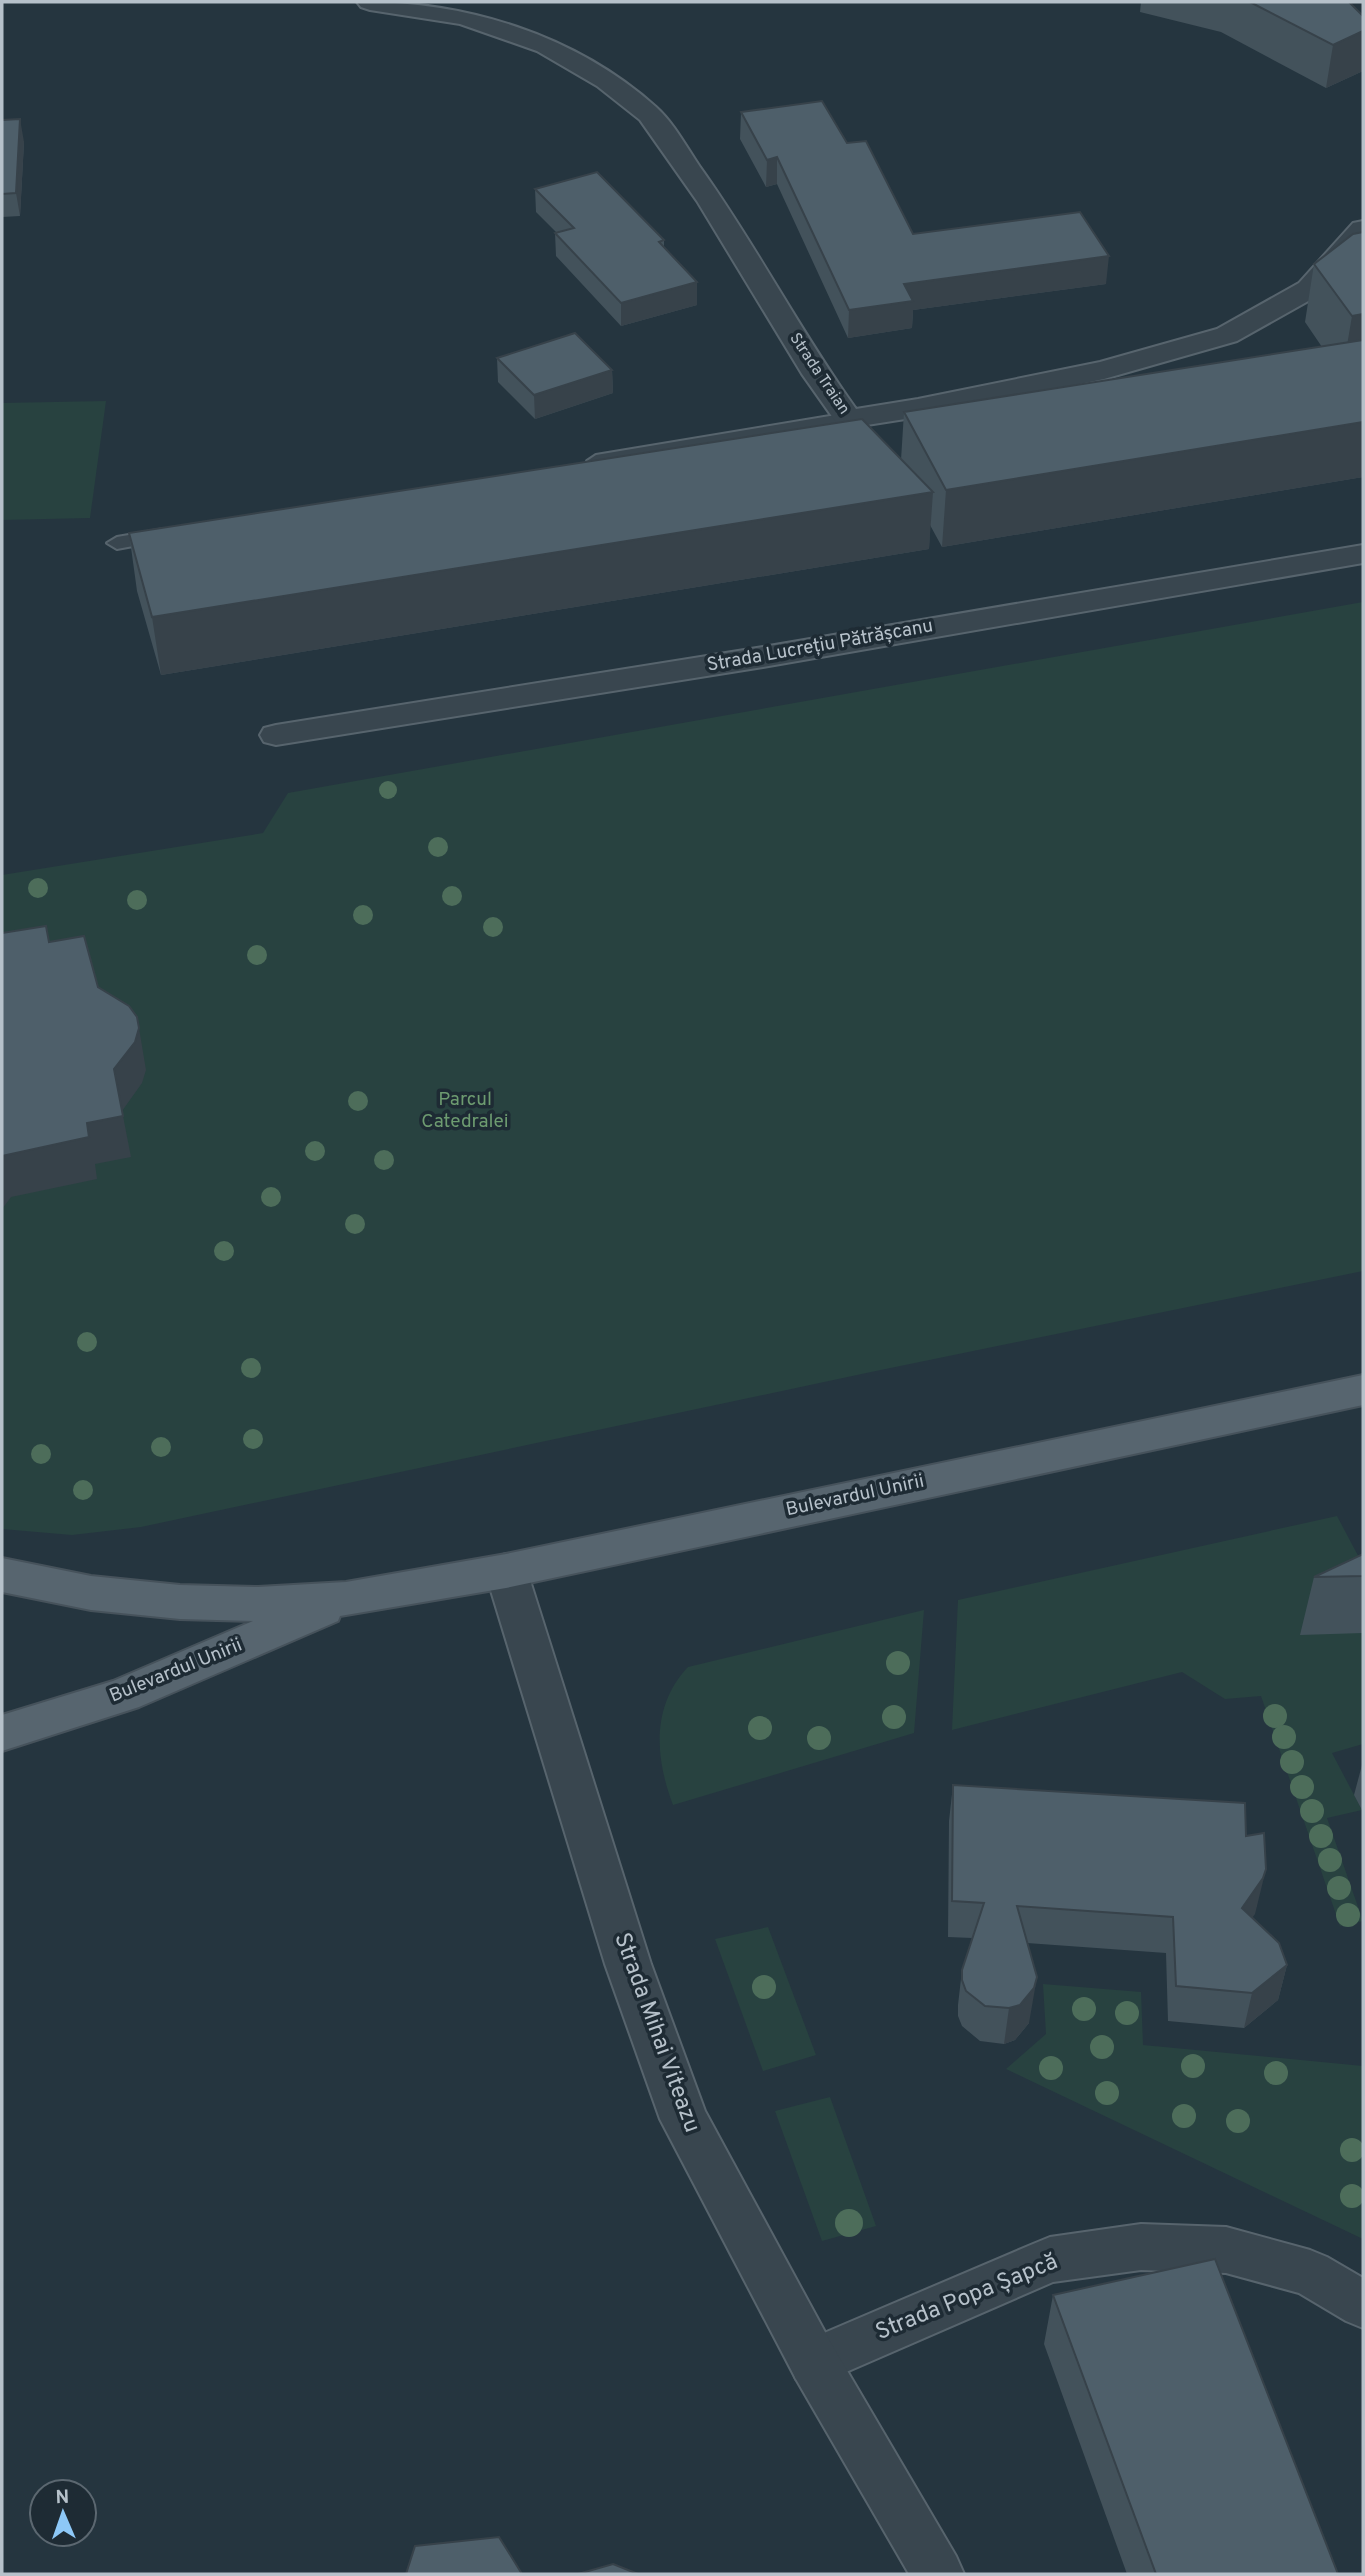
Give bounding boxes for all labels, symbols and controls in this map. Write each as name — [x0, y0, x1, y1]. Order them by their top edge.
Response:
street label: Strada Traian — [784, 329, 854, 419]
street label: Strada Lucrețiu Pătrășcanu — [705, 614, 935, 678]
park label: Parcul Catedralei — [421, 1088, 509, 1134]
street label: Bulevardul Unirii — [784, 1470, 926, 1522]
street label: Bulevardul Unirii — [106, 1633, 246, 1709]
street label: Strada Mihai Viteazu — [606, 1929, 706, 2137]
street label: Strada Popa Șapcă — [872, 2248, 1062, 2348]
north arrow — [28, 2478, 98, 2548]
text: N — [55, 2486, 70, 2510]

